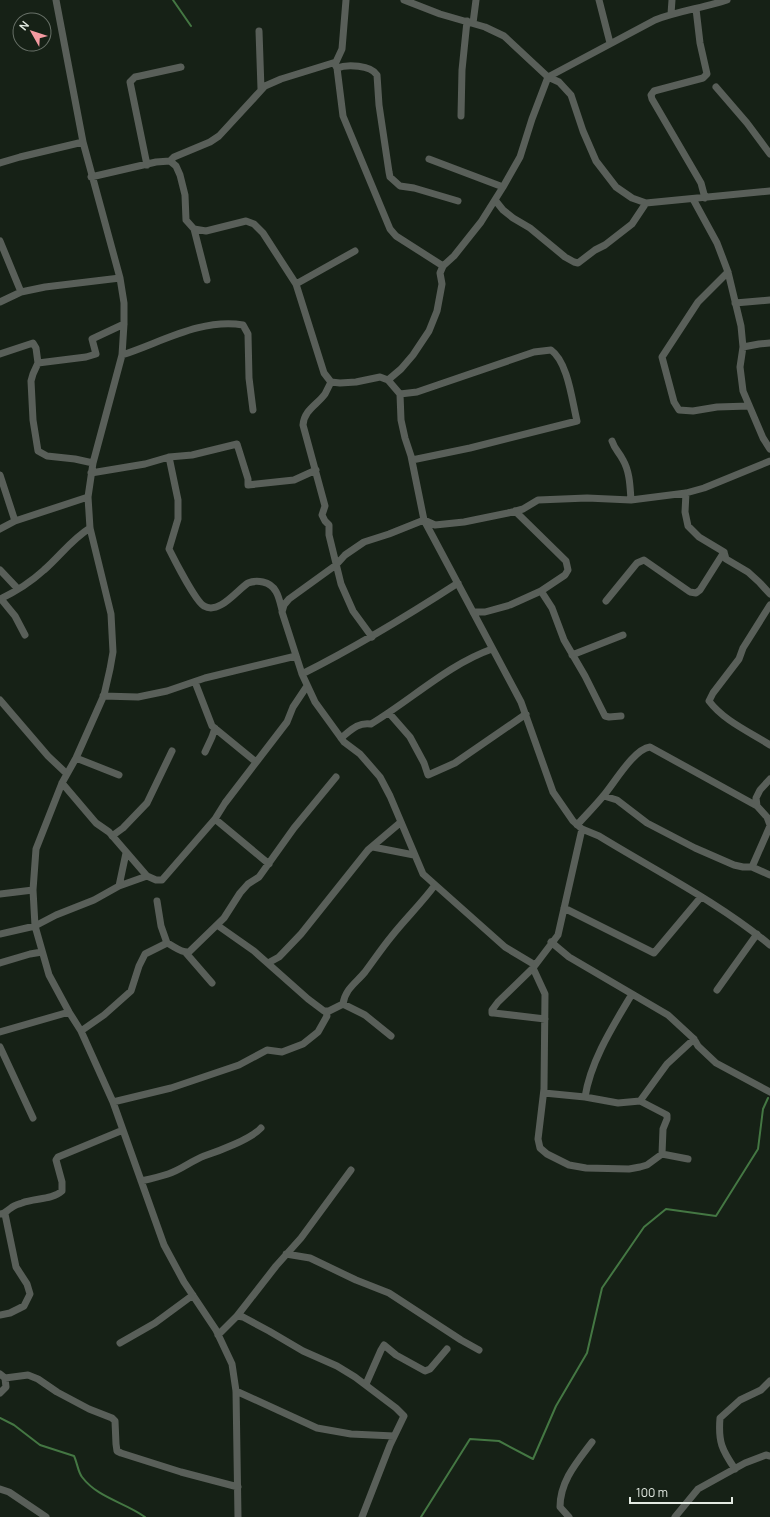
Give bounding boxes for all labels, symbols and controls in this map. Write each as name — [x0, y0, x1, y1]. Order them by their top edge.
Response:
north arrow — [12, 12, 52, 52]
text: N — [16, 18, 32, 33]
scale bar — [630, 1479, 732, 1505]
text: 100 m — [636, 1484, 668, 1501]

